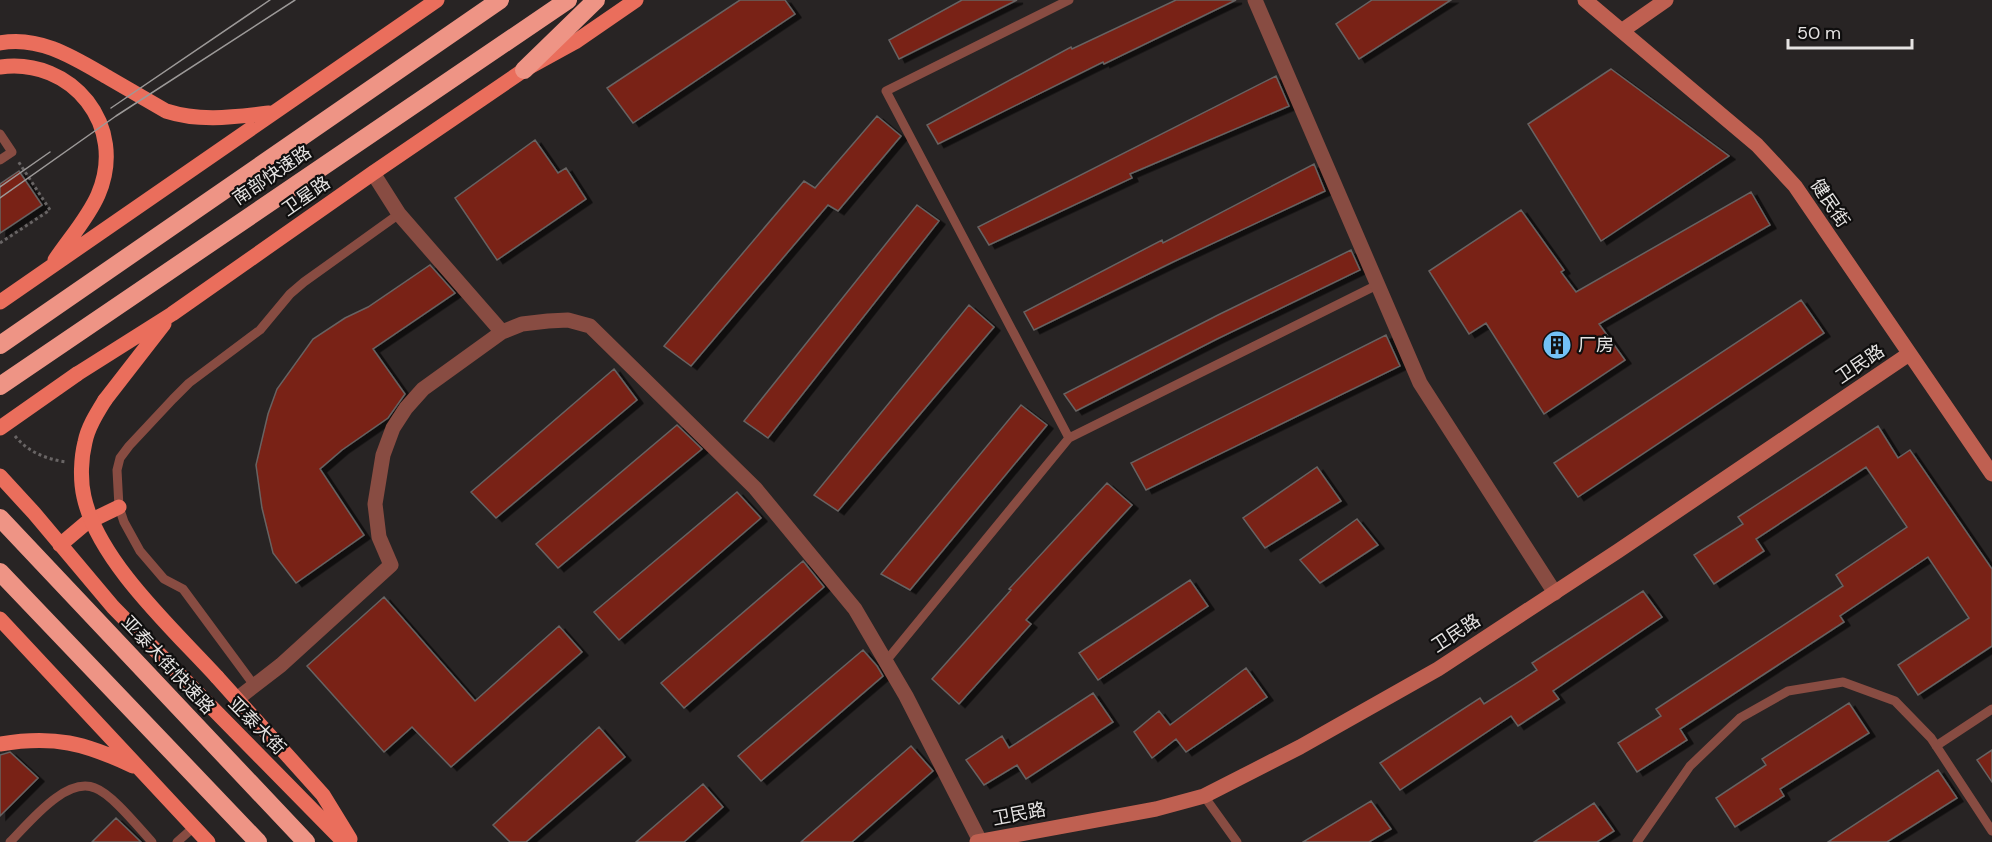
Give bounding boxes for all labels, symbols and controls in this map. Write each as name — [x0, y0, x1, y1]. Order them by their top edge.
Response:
scale bar — [1788, 12, 1912, 50]
text: 50 m — [1797, 21, 1841, 45]
street label: 南部快速路 — [228, 140, 316, 210]
street label: 卫星路 — [277, 171, 335, 221]
street label: 健民街 — [1805, 174, 1855, 232]
building icon: 厂房 — [1541, 329, 1573, 361]
place label: 厂房 — [1578, 333, 1614, 357]
street label: 卫民路 — [1831, 339, 1889, 389]
street label: 卫民路 — [1427, 608, 1485, 658]
street label: 亚泰大街快速路 — [116, 611, 220, 719]
street label: 亚泰大街 — [223, 692, 291, 760]
street label: 卫民路 — [990, 797, 1048, 831]

